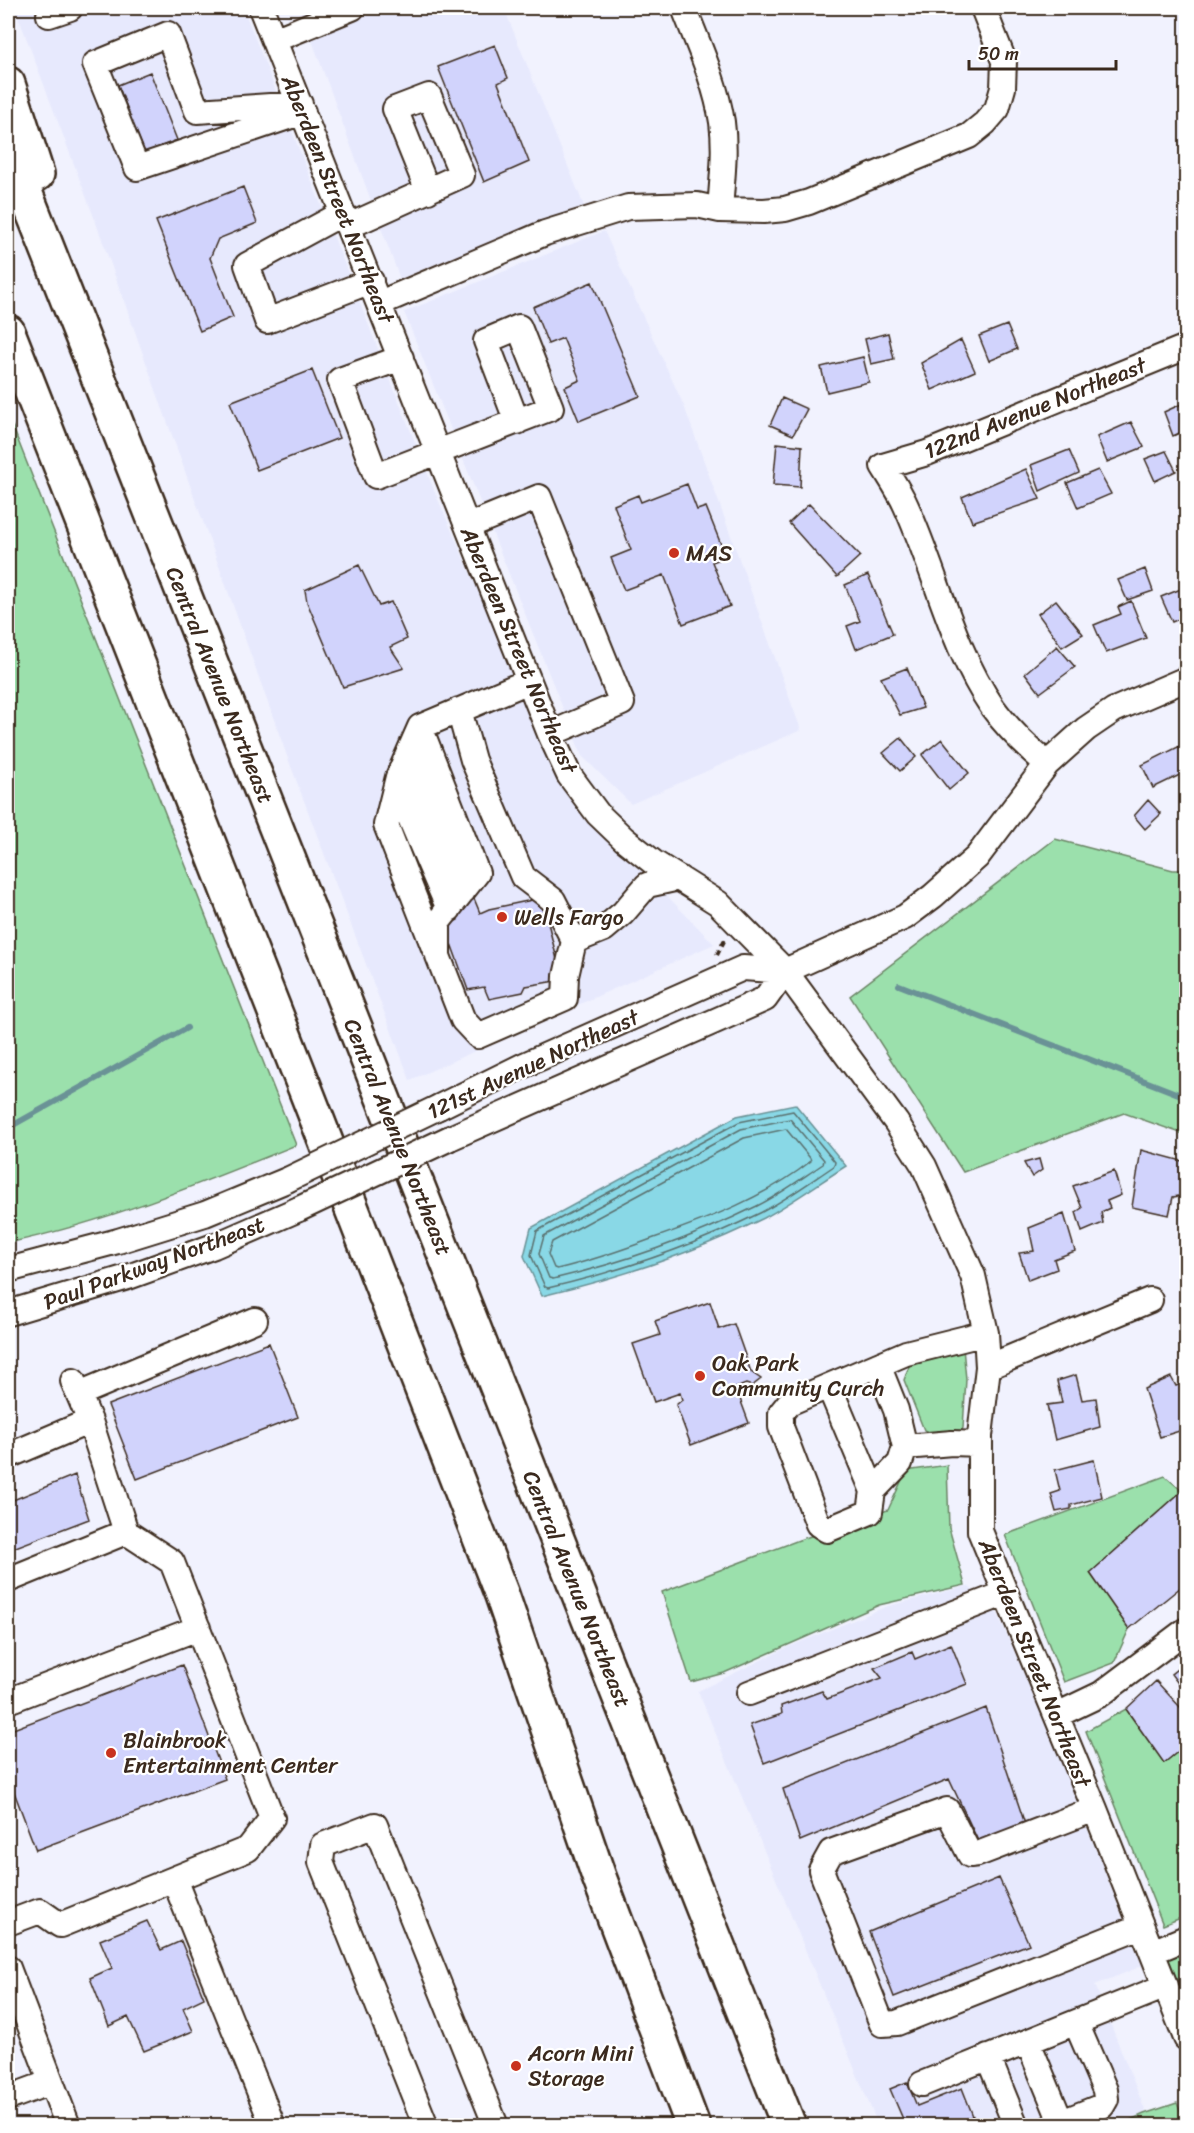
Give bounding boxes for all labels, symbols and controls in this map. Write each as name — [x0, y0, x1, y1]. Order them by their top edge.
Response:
scale bar — [969, 33, 1116, 71]
text: 50 m — [978, 38, 1019, 70]
street label: Aberdeen Street Northeast — [270, 68, 406, 330]
street label: 122nd Avenue Northeast — [918, 345, 1153, 470]
street label: Aberdeen Street Northeast — [449, 519, 589, 781]
place label: MAS — [686, 534, 732, 573]
marker: MAS — [667, 546, 681, 560]
street label: Central Avenue Northeast — [155, 560, 286, 810]
place label: Wells Fargo — [514, 898, 624, 937]
marker: Wells Fargo — [495, 910, 509, 924]
street label: 121st Avenue Northeast — [420, 997, 647, 1130]
street label: Central Avenue Northeast — [333, 1012, 464, 1262]
street label: Paul Parkway Northeast — [38, 1205, 271, 1321]
place label: Oak Park Community Curch — [712, 1344, 884, 1408]
marker: Oak Park Community Curch — [693, 1369, 707, 1383]
street label: Central Avenue Northeast — [512, 1464, 643, 1714]
street label: Aberdeen Street Northeast — [967, 1532, 1103, 1794]
place label: Blainbrook Entertainment Center — [123, 1721, 339, 1785]
marker: Blainbrook Entertainment Center — [104, 1746, 118, 1760]
place label: Acorn Mini Storage — [527, 2034, 634, 2098]
marker: Acorn Mini Storage — [509, 2059, 523, 2073]

